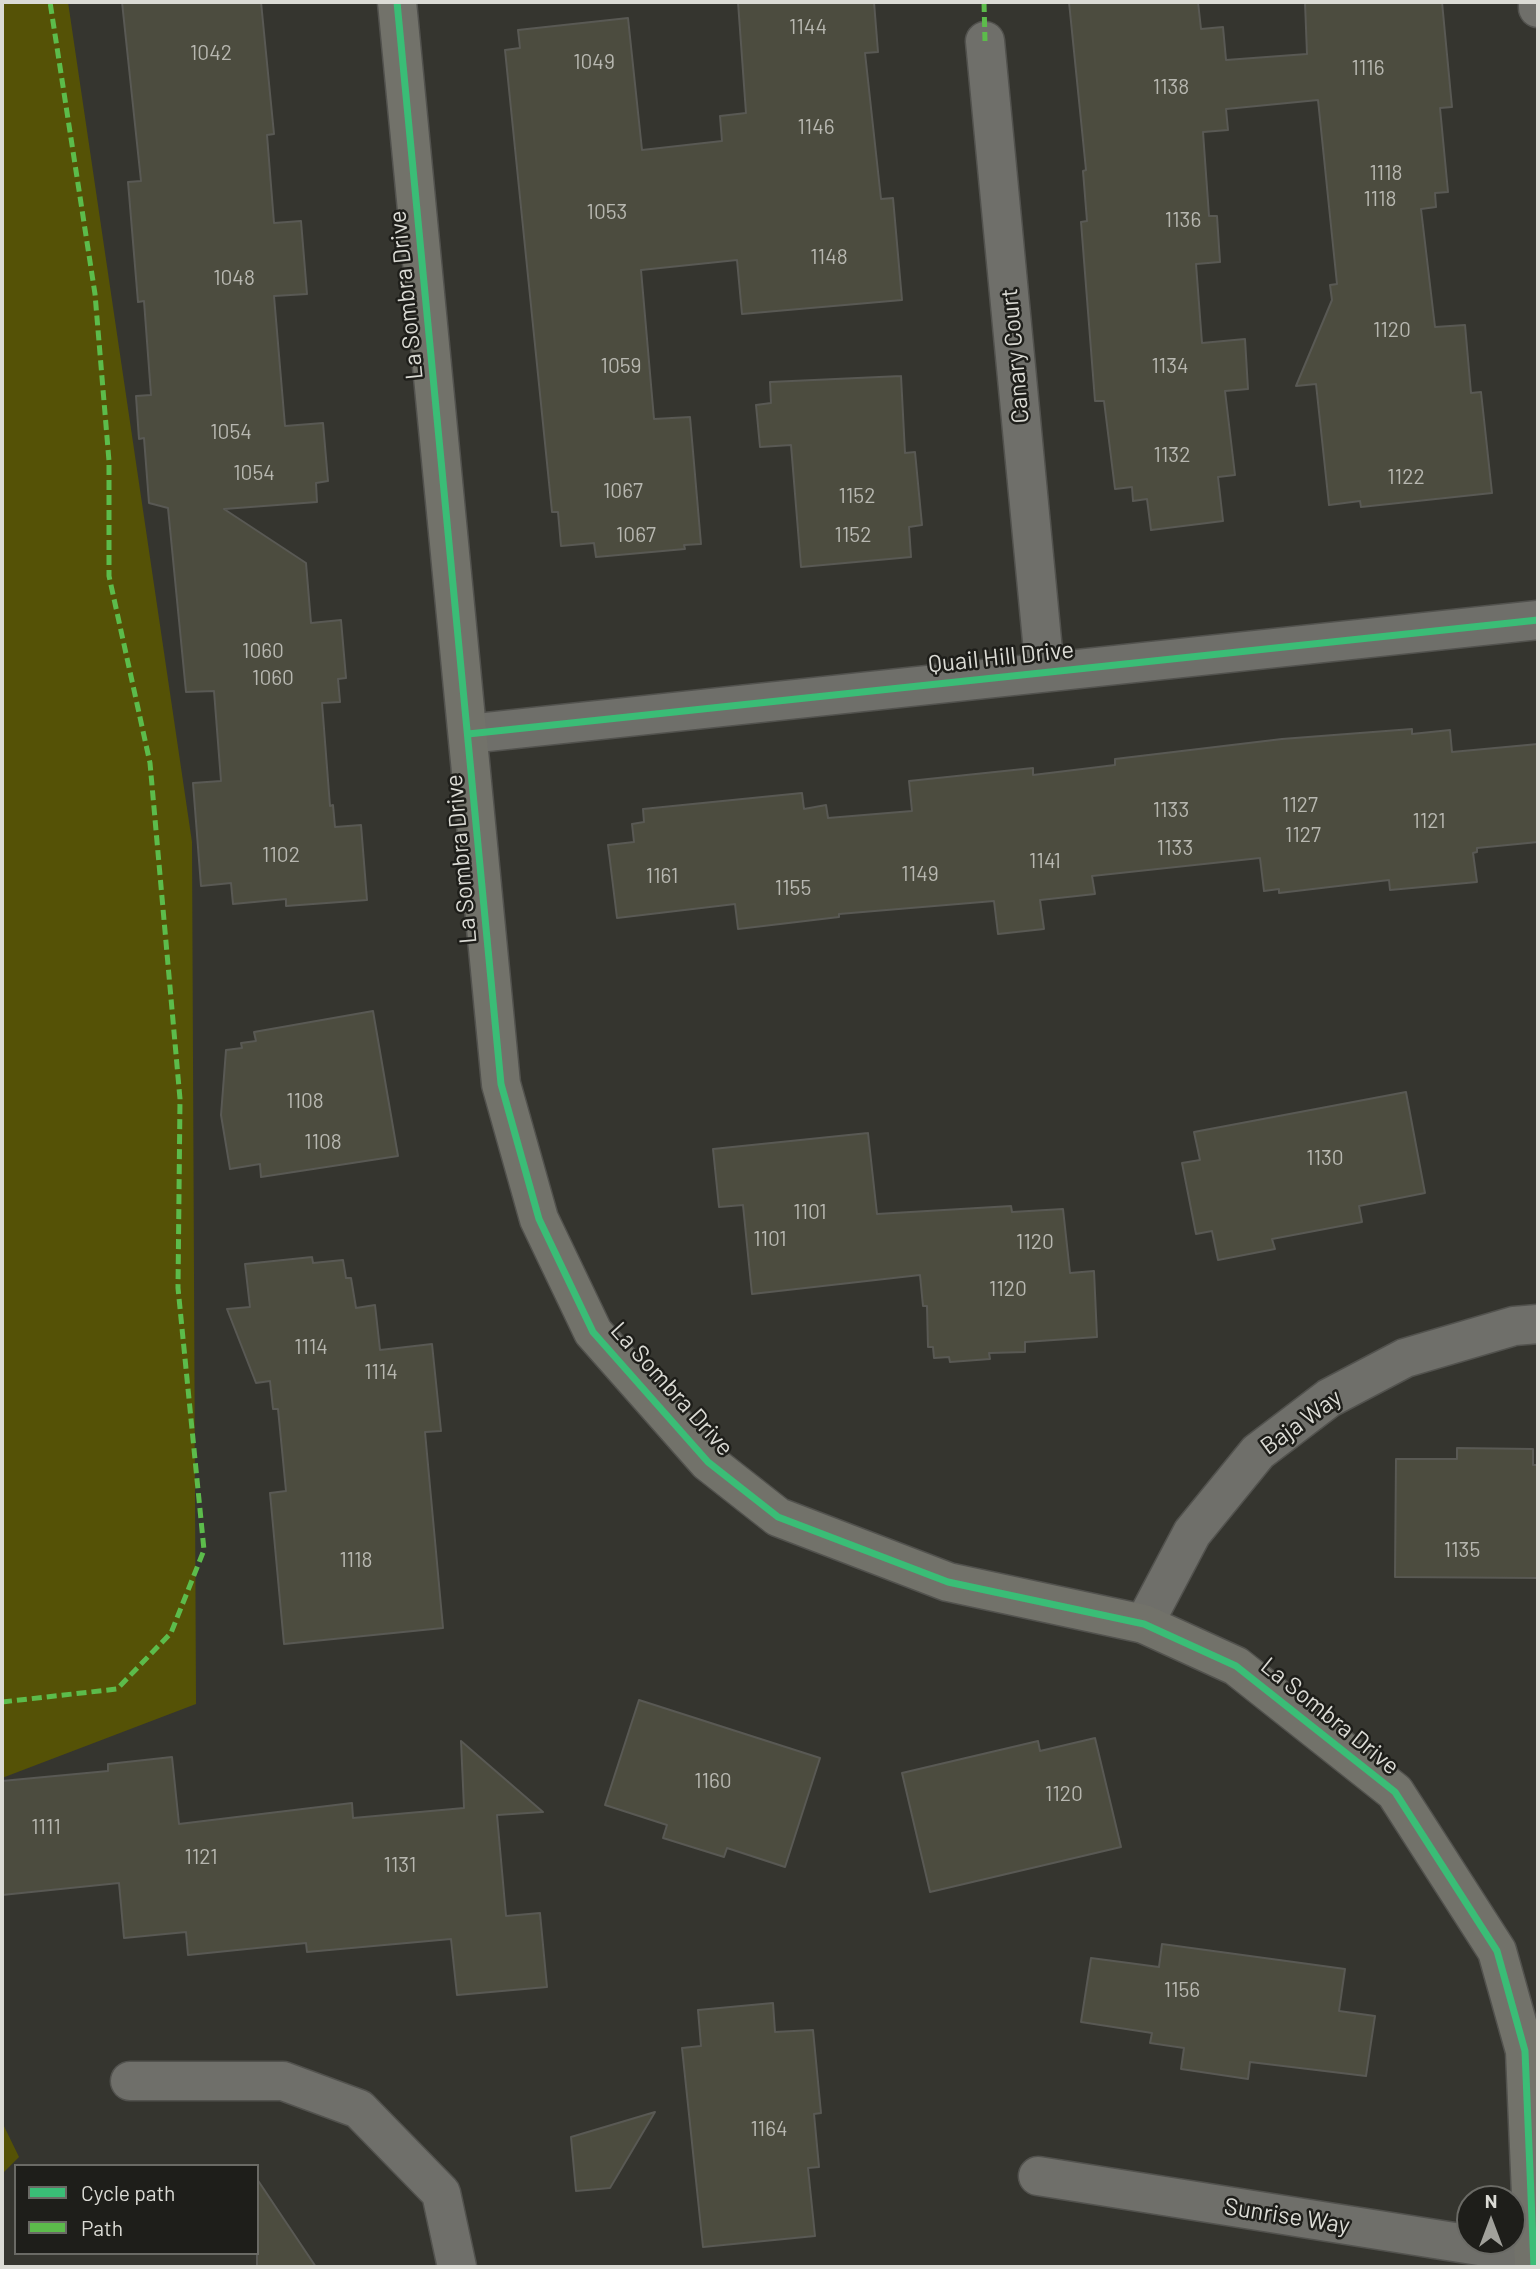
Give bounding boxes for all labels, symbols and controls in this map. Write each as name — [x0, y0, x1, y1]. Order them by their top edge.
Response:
house number: 1144 — [789, 14, 827, 40]
house number: 1042 — [190, 40, 232, 66]
house number: 1049 — [573, 49, 615, 75]
house number: 1116 — [1352, 55, 1384, 81]
house number: 1138 — [1153, 74, 1189, 100]
house number: 1146 — [797, 114, 835, 140]
house number: 1118 — [1369, 160, 1403, 186]
house number: 1118 — [1363, 186, 1397, 212]
house number: 1053 — [587, 199, 627, 225]
house number: 1136 — [1165, 207, 1201, 233]
street label: La Sombra Drive — [383, 209, 429, 381]
house number: 1148 — [810, 244, 848, 270]
house number: 1048 — [213, 265, 255, 291]
street label: Canary Court — [995, 287, 1035, 425]
house number: 1120 — [1373, 317, 1411, 343]
house number: 1059 — [601, 353, 641, 379]
house number: 1134 — [1151, 353, 1189, 379]
house number: 1054 — [210, 419, 252, 445]
house number: 1132 — [1154, 442, 1190, 468]
house number: 1054 — [233, 460, 275, 486]
house number: 1122 — [1387, 464, 1425, 490]
house number: 1067 — [603, 478, 643, 504]
house number: 1152 — [839, 483, 875, 509]
house number: 1067 — [616, 522, 656, 548]
house number: 1152 — [835, 522, 871, 548]
street label: Quail Hill Drive — [927, 635, 1075, 679]
house number: 1060 — [242, 638, 284, 664]
house number: 1060 — [252, 665, 294, 691]
street label: La Sombra Drive — [439, 773, 483, 945]
house number: 1127 — [1282, 792, 1318, 818]
house number: 1133 — [1153, 797, 1189, 823]
house number: 1121 — [1412, 808, 1446, 834]
house number: 1127 — [1285, 822, 1321, 848]
house number: 1133 — [1157, 835, 1193, 861]
house number: 1102 — [262, 842, 300, 868]
house number: 1141 — [1029, 848, 1061, 874]
house number: 1149 — [901, 861, 939, 887]
house number: 1161 — [646, 863, 678, 889]
house number: 1155 — [775, 875, 811, 901]
house number: 1108 — [286, 1088, 324, 1114]
house number: 1108 — [304, 1129, 342, 1155]
house number: 1130 — [1306, 1145, 1344, 1171]
house number: 1101 — [793, 1199, 827, 1225]
house number: 1101 — [753, 1226, 787, 1252]
house number: 1120 — [1016, 1229, 1054, 1255]
house number: 1120 — [989, 1276, 1027, 1302]
street label: La Sombra Drive — [604, 1316, 740, 1462]
house number: 1114 — [294, 1334, 328, 1360]
house number: 1114 — [364, 1359, 398, 1385]
street label: Baja Way — [1255, 1383, 1347, 1461]
house number: 1135 — [1444, 1537, 1480, 1563]
house number: 1118 — [339, 1547, 373, 1573]
street label: La Sombra Drive — [1255, 1651, 1405, 1781]
house number: 1160 — [694, 1768, 732, 1794]
house number: 1120 — [1045, 1781, 1083, 1807]
house number: 1111 — [31, 1814, 61, 1840]
house number: 1121 — [184, 1844, 218, 1870]
house number: 1131 — [384, 1852, 416, 1878]
house number: 1156 — [1164, 1977, 1200, 2003]
house number: 1164 — [750, 2116, 788, 2142]
legend — [14, 2164, 259, 2255]
text: Cycle path — [81, 2180, 175, 2205]
north arrow — [1456, 2185, 1526, 2255]
text: N — [1485, 2189, 1497, 2212]
street label: Sunrise Way — [1222, 2192, 1352, 2240]
text: Path — [81, 2215, 123, 2240]

